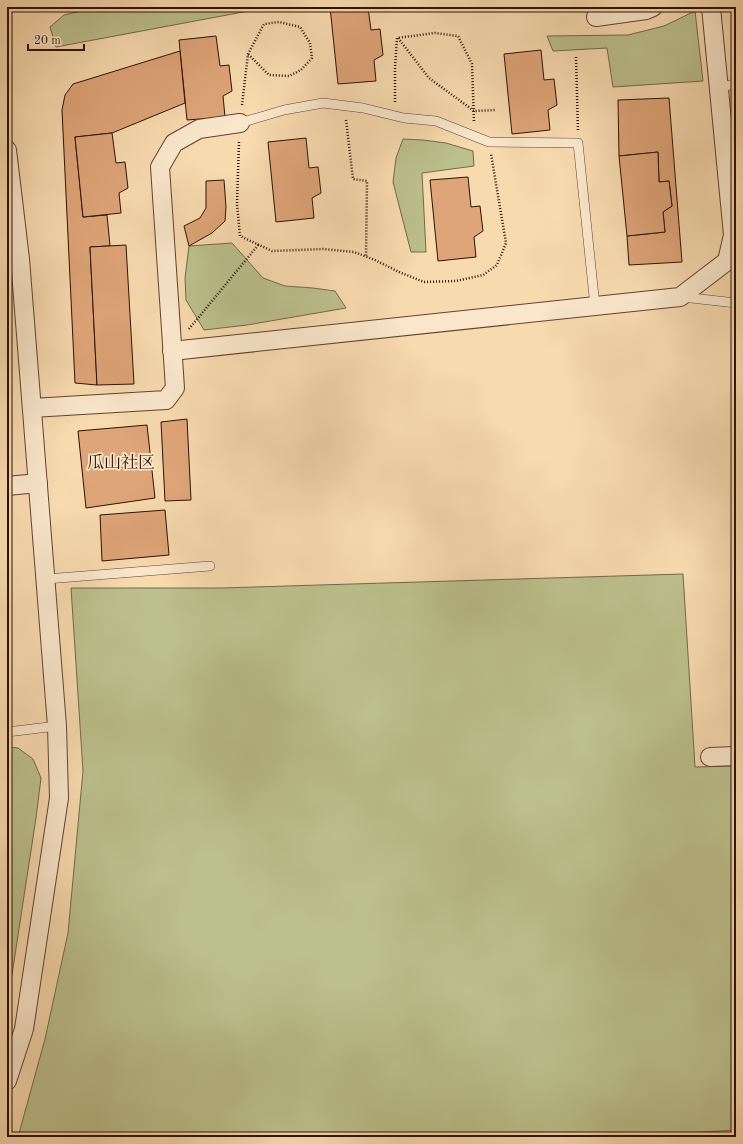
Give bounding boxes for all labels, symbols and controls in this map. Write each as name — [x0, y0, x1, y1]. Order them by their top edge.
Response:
scale bar — [28, 26, 84, 52]
text: 20 m — [34, 35, 61, 47]
district label: 瓜山社区 — [87, 453, 155, 472]

